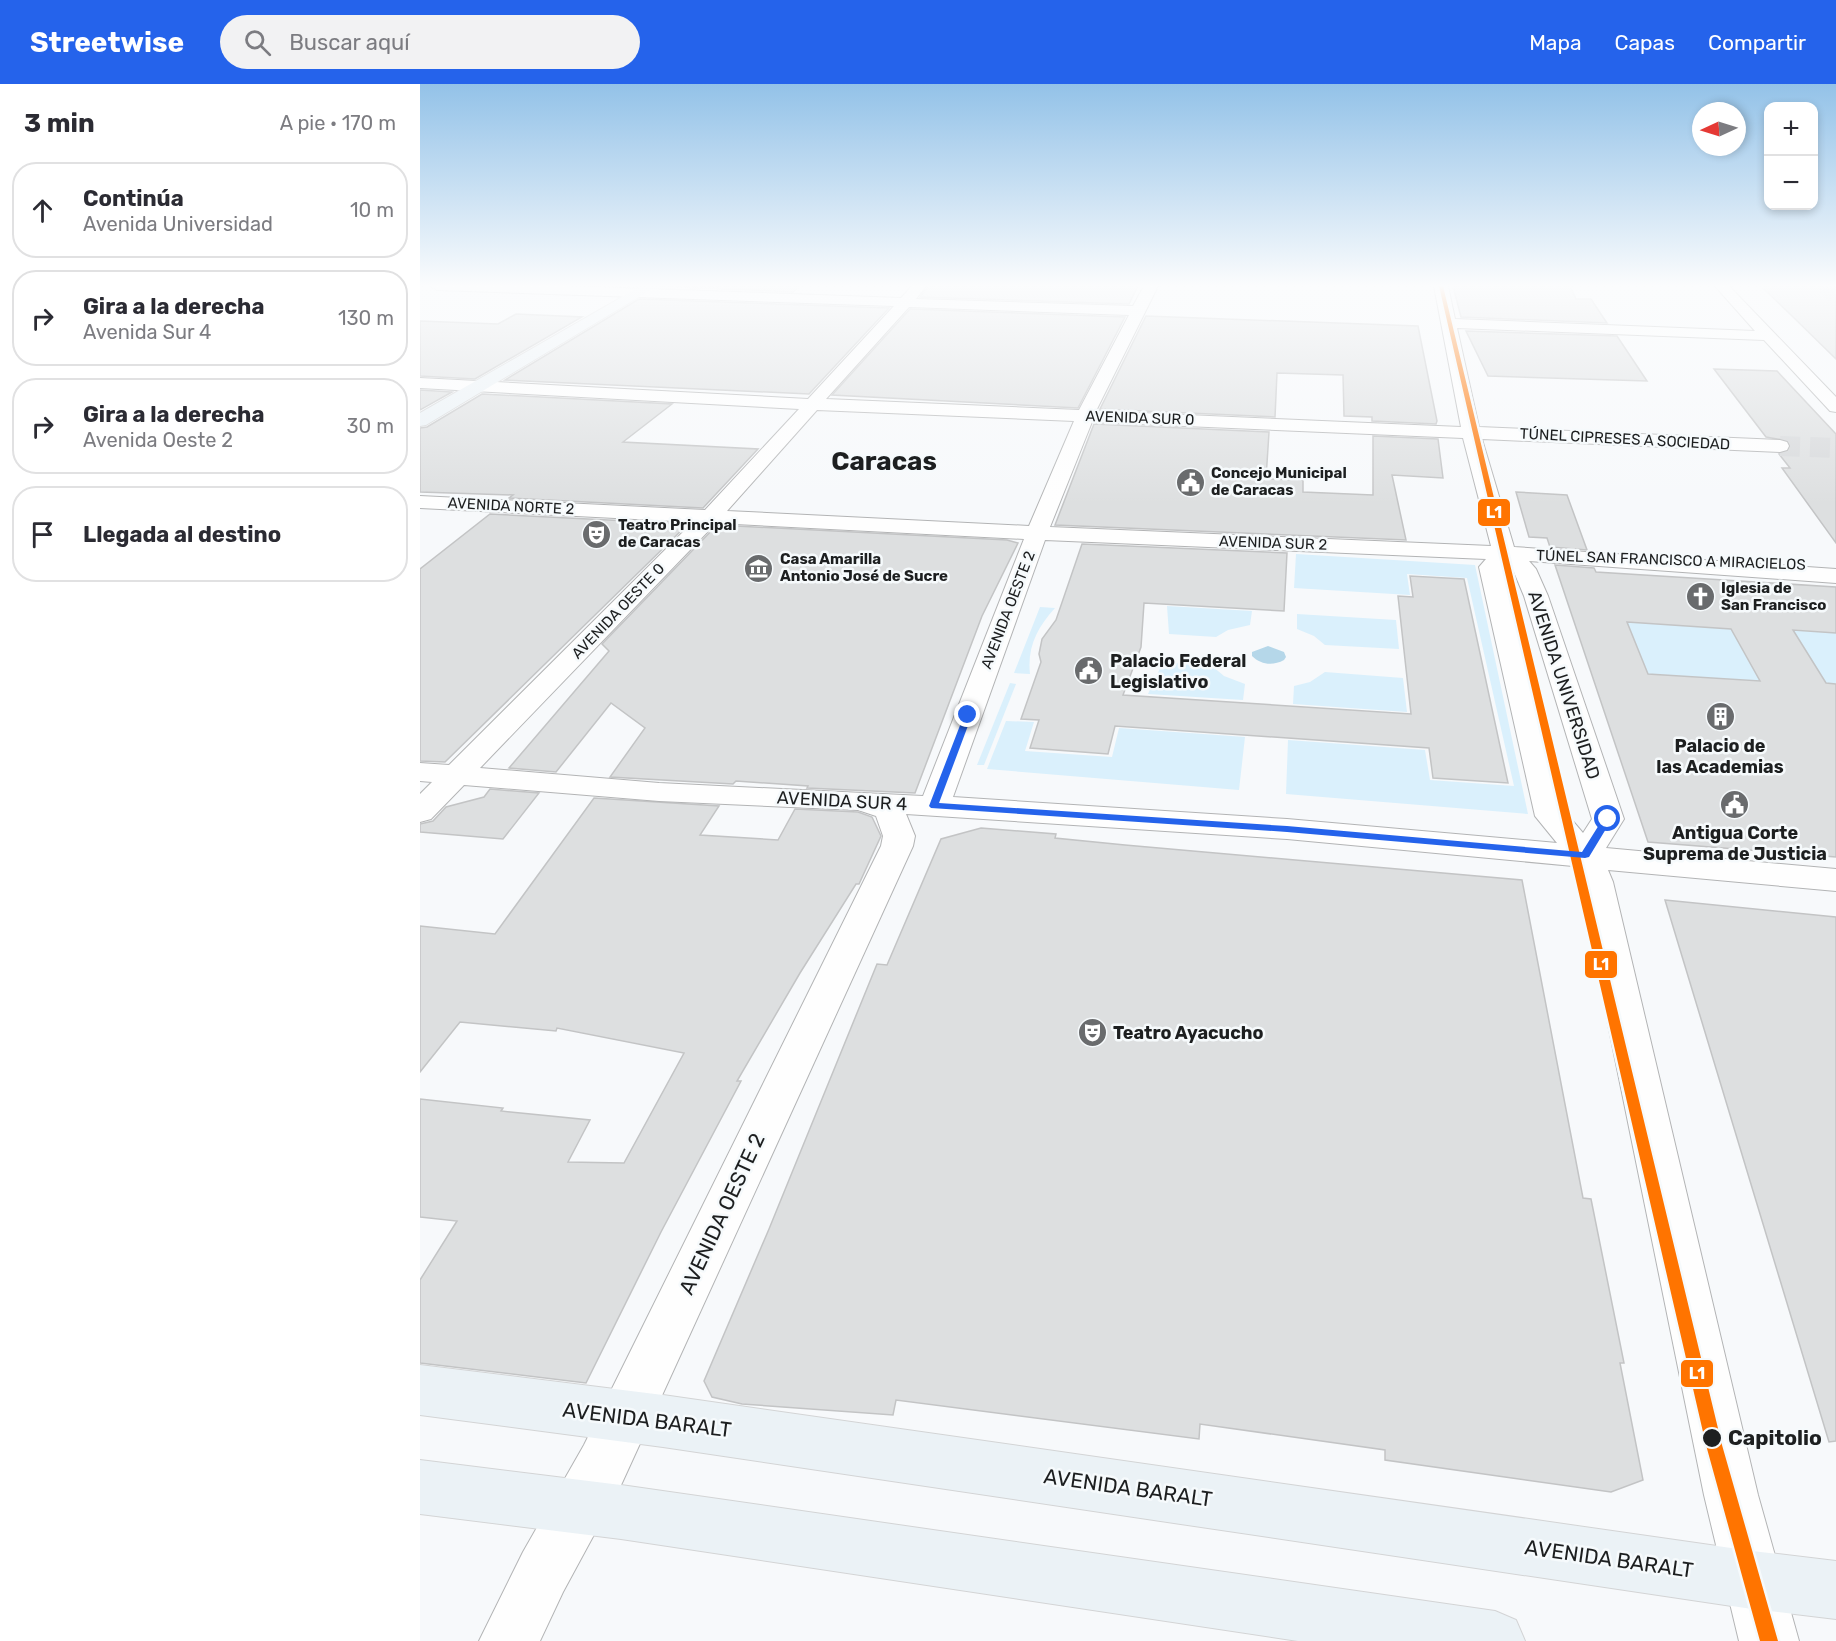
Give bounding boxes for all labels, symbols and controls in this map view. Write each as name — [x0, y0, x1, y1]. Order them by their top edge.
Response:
search box — [220, 15, 640, 69]
text: Streetwise — [30, 26, 184, 59]
icon: search — [241, 26, 274, 59]
text: Buscar aquí — [289, 29, 410, 56]
text: Mapa — [1529, 30, 1582, 55]
text: Capas — [1615, 30, 1675, 55]
text: Compartir — [1708, 30, 1806, 55]
north arrow — [1692, 102, 1746, 156]
map controls — [1764, 102, 1818, 210]
button: + — [1764, 102, 1818, 156]
text: 3 min — [24, 108, 95, 139]
text: A pie · 170 m — [280, 111, 396, 135]
button: − — [1764, 156, 1818, 210]
text: Continúa — [83, 185, 184, 212]
icon: ahead — [26, 194, 59, 227]
text: 10 m — [350, 198, 394, 222]
text: Avenida Universidad — [83, 212, 273, 236]
text: Gira a la derecha — [83, 293, 264, 320]
icon: right — [26, 302, 59, 335]
text: 130 m — [338, 306, 394, 330]
text: Avenida Sur 4 — [83, 320, 211, 344]
text: Gira a la derecha — [83, 401, 264, 428]
street label: AVENIDA SUR 0 — [1085, 407, 1195, 429]
icon: right — [26, 410, 59, 443]
text: 30 m — [347, 414, 394, 438]
street label: TÚNEL CIPRESES A SOCIEDAD — [1519, 425, 1731, 453]
text: Avenida Oeste 2 — [83, 428, 233, 452]
district label: Caracas — [831, 446, 937, 477]
place label: Concejo Municipal de Caracas — [1211, 464, 1347, 499]
public building icon: Concejo Municipal de Caracas — [1174, 466, 1206, 498]
street label: AVENIDA NORTE 2 — [447, 494, 575, 518]
line badge: L1 — [1477, 498, 1511, 527]
text: L1 — [1486, 503, 1502, 522]
place label: Teatro Principal de Caracas — [618, 516, 737, 551]
icon: arrive — [26, 518, 59, 551]
theatre icon: Teatro Principal de Caracas — [581, 518, 613, 550]
text: Llegada al destino — [83, 521, 281, 548]
street label: AVENIDA SUR 2 — [1219, 532, 1328, 554]
street label: TÚNEL SAN FRANCISCO A MIRACIELOS — [1536, 546, 1806, 574]
street label: AVENIDA OESTE 2 — [977, 548, 1039, 672]
place label: Casa Amarilla Antonio José de Sucre — [780, 550, 948, 585]
museum icon: Casa Amarilla Antonio José de Sucre — [743, 552, 775, 584]
street label: AVENIDA OESTE 0 — [568, 560, 668, 662]
place label: Iglesia de San Francisco — [1721, 579, 1826, 614]
church icon: Iglesia de San Francisco — [1684, 581, 1716, 613]
street label: AVENIDA UNIVERSIDAD — [1523, 588, 1605, 782]
place label: Palacio Federal Legislativo — [1110, 650, 1246, 693]
public building icon: Palacio Federal Legislativo — [1073, 655, 1105, 687]
route end — [954, 701, 980, 727]
building icon: Palacio de las Academias — [1704, 701, 1736, 733]
place label: Palacio de las Academias — [1656, 735, 1784, 778]
street label: AVENIDA SUR 4 — [776, 787, 908, 815]
public building icon: Antigua Corte Suprema de Justicia — [1719, 788, 1751, 820]
route start — [1594, 805, 1620, 831]
place label: Antigua Corte Suprema de Justicia — [1643, 822, 1827, 865]
line badge: L1 — [1584, 950, 1618, 979]
text: L1 — [1593, 955, 1609, 974]
theatre icon: Teatro Ayacucho — [1076, 1017, 1108, 1049]
place label: Teatro Ayacucho — [1113, 1022, 1263, 1044]
street label: AVENIDA OESTE 2 — [673, 1129, 770, 1298]
line badge: L1 — [1680, 1359, 1714, 1388]
text: L1 — [1689, 1364, 1705, 1383]
street label: AVENIDA BARALT — [561, 1397, 733, 1442]
place label: Capitolio — [1728, 1425, 1822, 1450]
marker: Capitolio — [1701, 1427, 1723, 1449]
street label: AVENIDA BARALT — [1042, 1463, 1214, 1512]
street label: AVENIDA BARALT — [1523, 1534, 1695, 1583]

